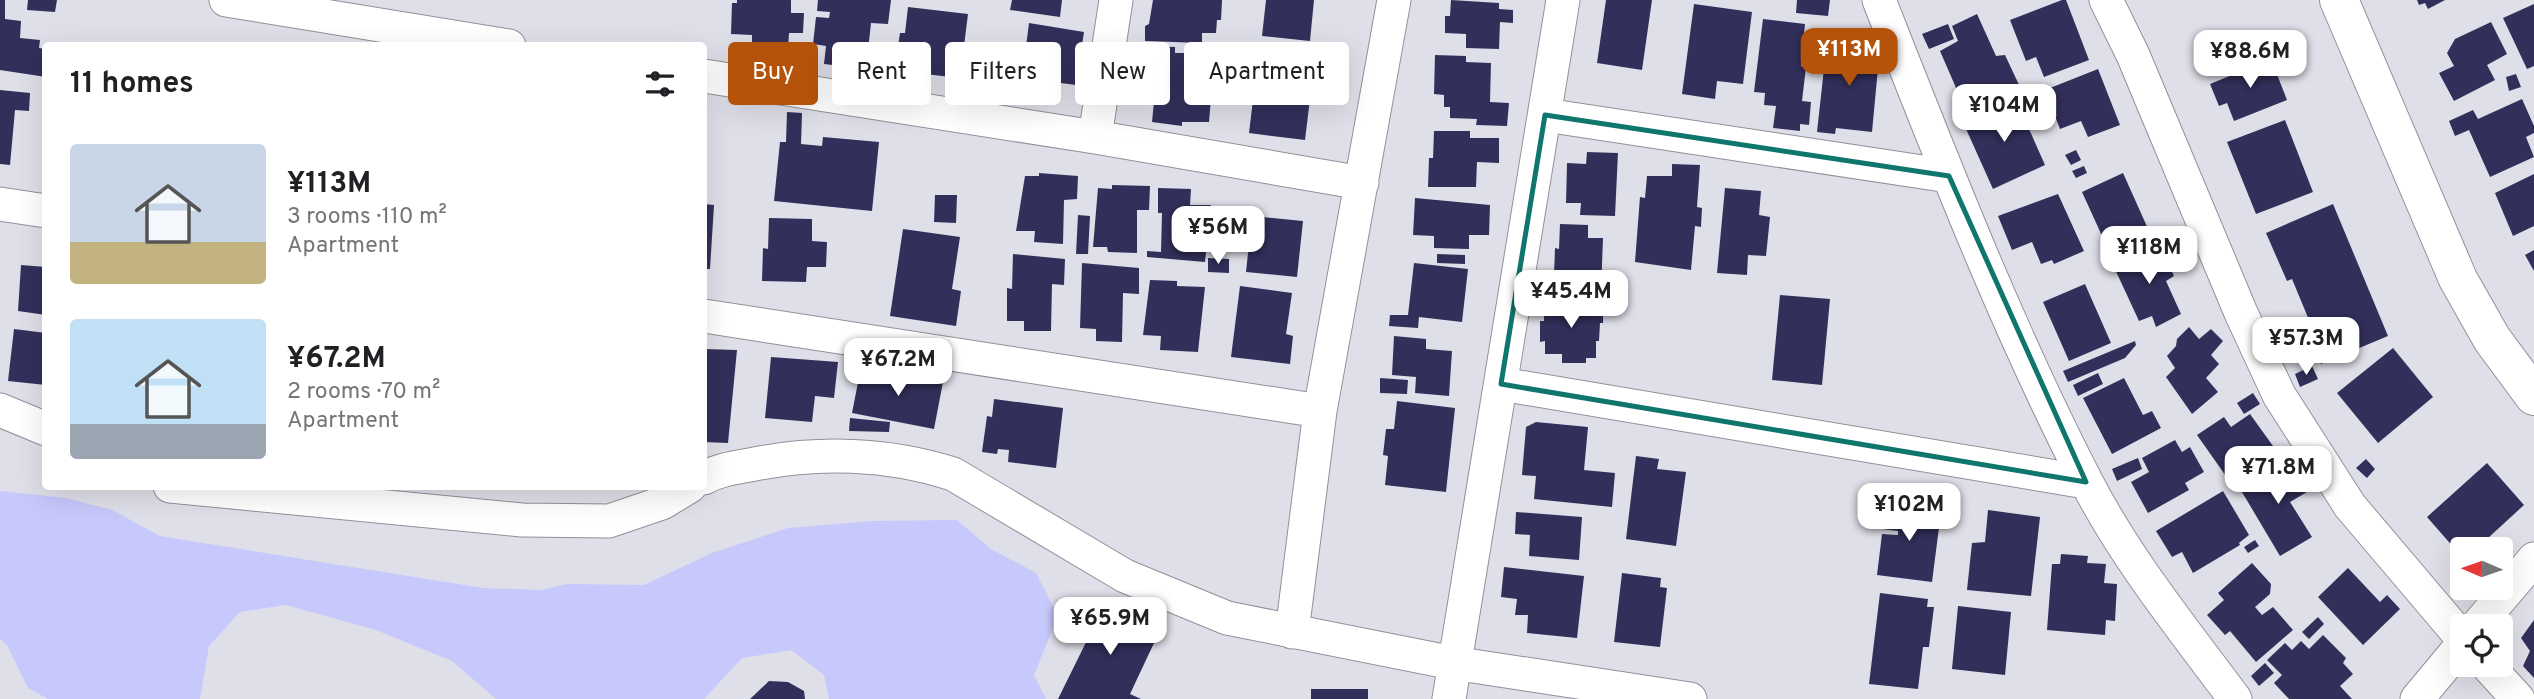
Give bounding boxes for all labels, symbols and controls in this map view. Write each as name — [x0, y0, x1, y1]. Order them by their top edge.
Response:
pin: ¥113M — [1800, 28, 1898, 88]
pin: ¥88.6M — [2193, 31, 2307, 90]
text: ¥113M — [1817, 36, 1881, 65]
text: ¥88.6M — [2210, 38, 2290, 67]
chip: Buy — [728, 42, 818, 105]
chip: Rent — [832, 42, 931, 105]
chip: Filters — [945, 42, 1061, 105]
chip: New — [1075, 42, 1170, 105]
chip: Apartment — [1184, 42, 1349, 105]
icon: filters — [641, 65, 679, 103]
text: 11 homes — [70, 66, 194, 103]
pin: ¥104M — [1955, 85, 2053, 144]
text: ¥104M — [1968, 92, 2040, 121]
text: ¥113M — [287, 166, 371, 203]
icon: home — [126, 172, 210, 256]
text: 3 rooms · 110 m² — [287, 203, 447, 232]
pin: ¥56M — [1177, 206, 1259, 266]
text: ¥56M — [1188, 214, 1248, 243]
pin: ¥118M — [2100, 226, 2198, 286]
text: Apartment — [287, 232, 399, 261]
text: ¥118M — [2116, 234, 2182, 263]
pin: ¥45.4M — [1514, 270, 1628, 330]
text: ¥45.4M — [1530, 278, 1612, 307]
pin: ¥57.3M — [2249, 318, 2363, 377]
text: ¥57.3M — [2268, 325, 2344, 354]
pin: ¥67.2M — [841, 338, 955, 398]
text: ¥67.2M — [287, 341, 386, 378]
text: ¥67.2M — [860, 346, 936, 375]
icon: home — [126, 347, 210, 431]
text: 2 rooms · 70 m² — [287, 378, 440, 407]
text: Apartment — [287, 407, 399, 436]
pin: ¥71.8M — [2221, 447, 2335, 506]
text: ¥71.8M — [2241, 454, 2315, 483]
pin: ¥102M — [1860, 484, 1958, 543]
text: ¥102M — [1874, 491, 1944, 520]
north arrow — [2450, 537, 2513, 600]
map controls — [2450, 537, 2513, 677]
pin: ¥65.9M — [1053, 598, 1167, 657]
text: ¥65.9M — [1070, 605, 1150, 634]
button: locate — [2450, 614, 2513, 677]

